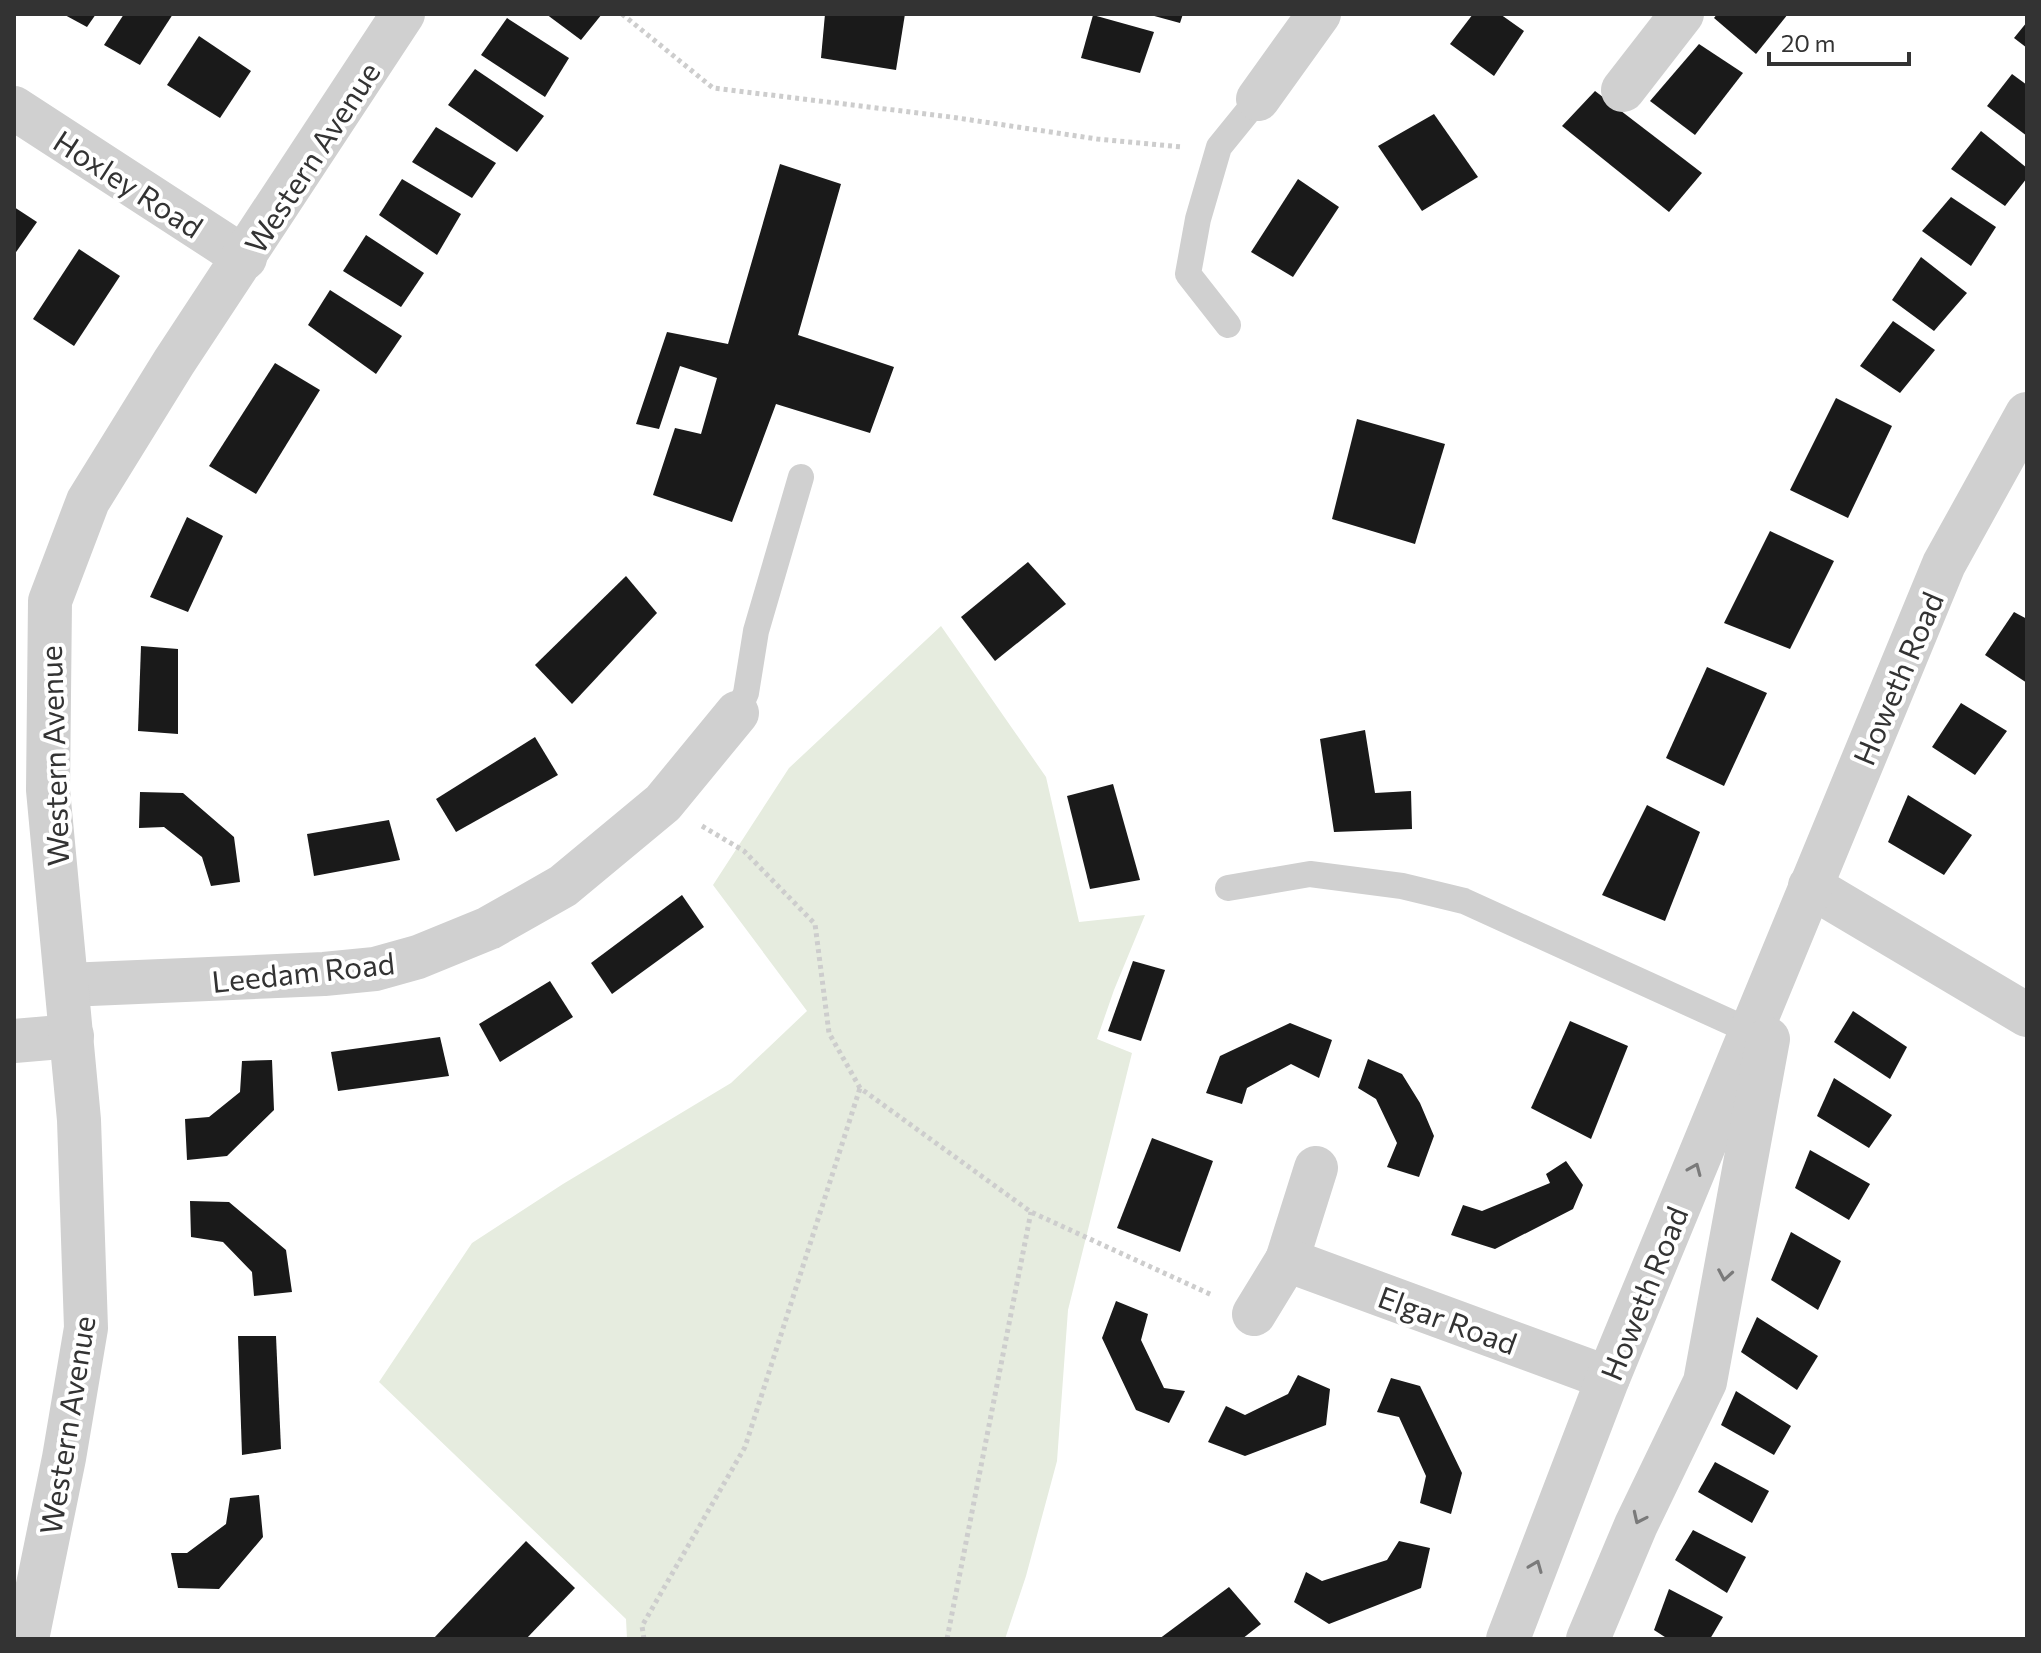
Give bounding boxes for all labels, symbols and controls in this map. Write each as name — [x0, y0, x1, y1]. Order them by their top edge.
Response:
scale bar — [1769, 16, 1909, 66]
text: 20 m — [1781, 28, 1835, 57]
street label: Western Avenue — [235, 54, 387, 260]
street label: Hoxley Road — [48, 121, 210, 245]
street label: Howeth Road — [1844, 586, 1950, 770]
street label: Western Avenue — [31, 645, 75, 867]
street label: Leedam Road — [210, 943, 396, 999]
one-way arrow — [1685, 1163, 1702, 1177]
street label: Howeth Road — [1591, 1201, 1695, 1385]
one-way arrow — [1717, 1268, 1734, 1281]
street label: Elgar Road — [1374, 1277, 1522, 1361]
street label: Western Avenue — [30, 1313, 102, 1537]
one-way arrow — [1633, 1509, 1649, 1524]
one-way arrow — [1527, 1560, 1543, 1574]

